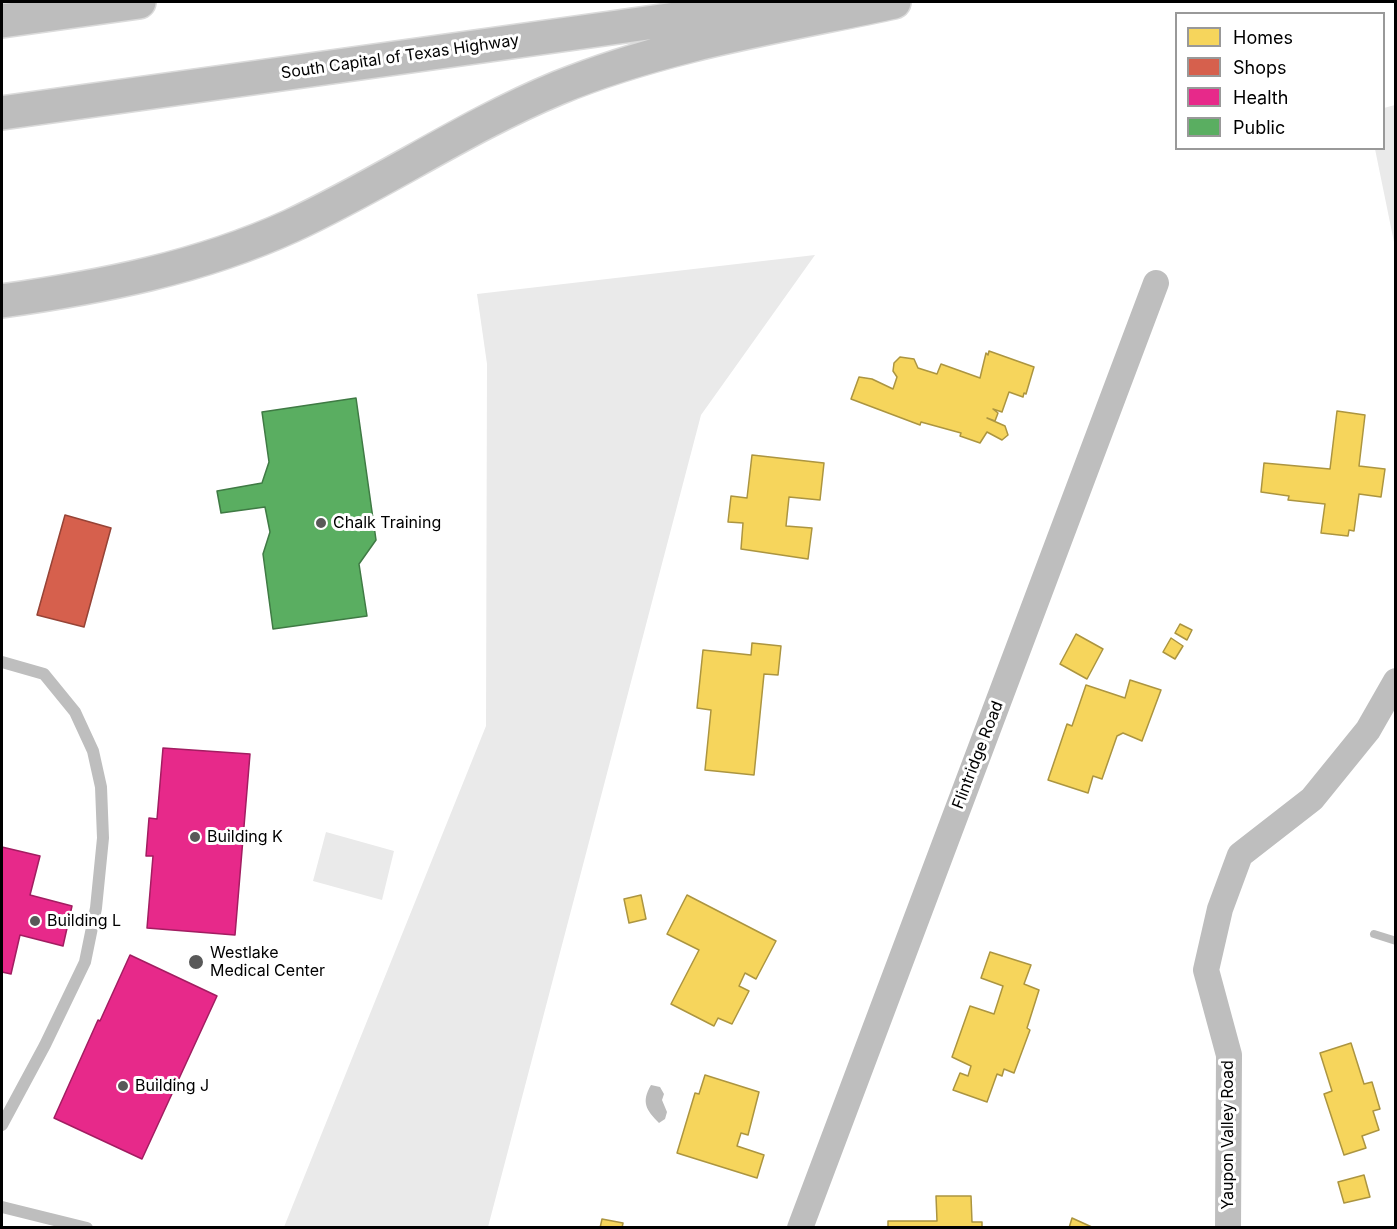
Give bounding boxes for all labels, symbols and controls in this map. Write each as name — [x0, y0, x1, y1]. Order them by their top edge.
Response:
legend — [1175, 12, 1385, 150]
text: Homes — [1233, 27, 1293, 48]
street label: South Capital of Texas Highway — [280, 31, 520, 83]
text: Shops — [1233, 57, 1287, 78]
text: Health — [1233, 87, 1288, 108]
text: Public — [1233, 117, 1285, 138]
place label: Chalk Training — [333, 513, 441, 533]
marker: Chalk Training — [314, 516, 328, 530]
street label: Flintridge Road — [949, 698, 1007, 812]
place label: Building K — [207, 827, 283, 847]
marker: Building K — [188, 830, 202, 844]
place label: Building L — [47, 911, 121, 931]
marker: Building L — [28, 914, 42, 928]
place label: Westlake Medical Center — [210, 943, 325, 981]
marker: Westlake Medical Center — [187, 953, 205, 971]
street label: Yaupon Valley Road — [1218, 1060, 1238, 1210]
place label: Building J — [135, 1076, 209, 1096]
marker: Building J — [116, 1079, 130, 1093]

